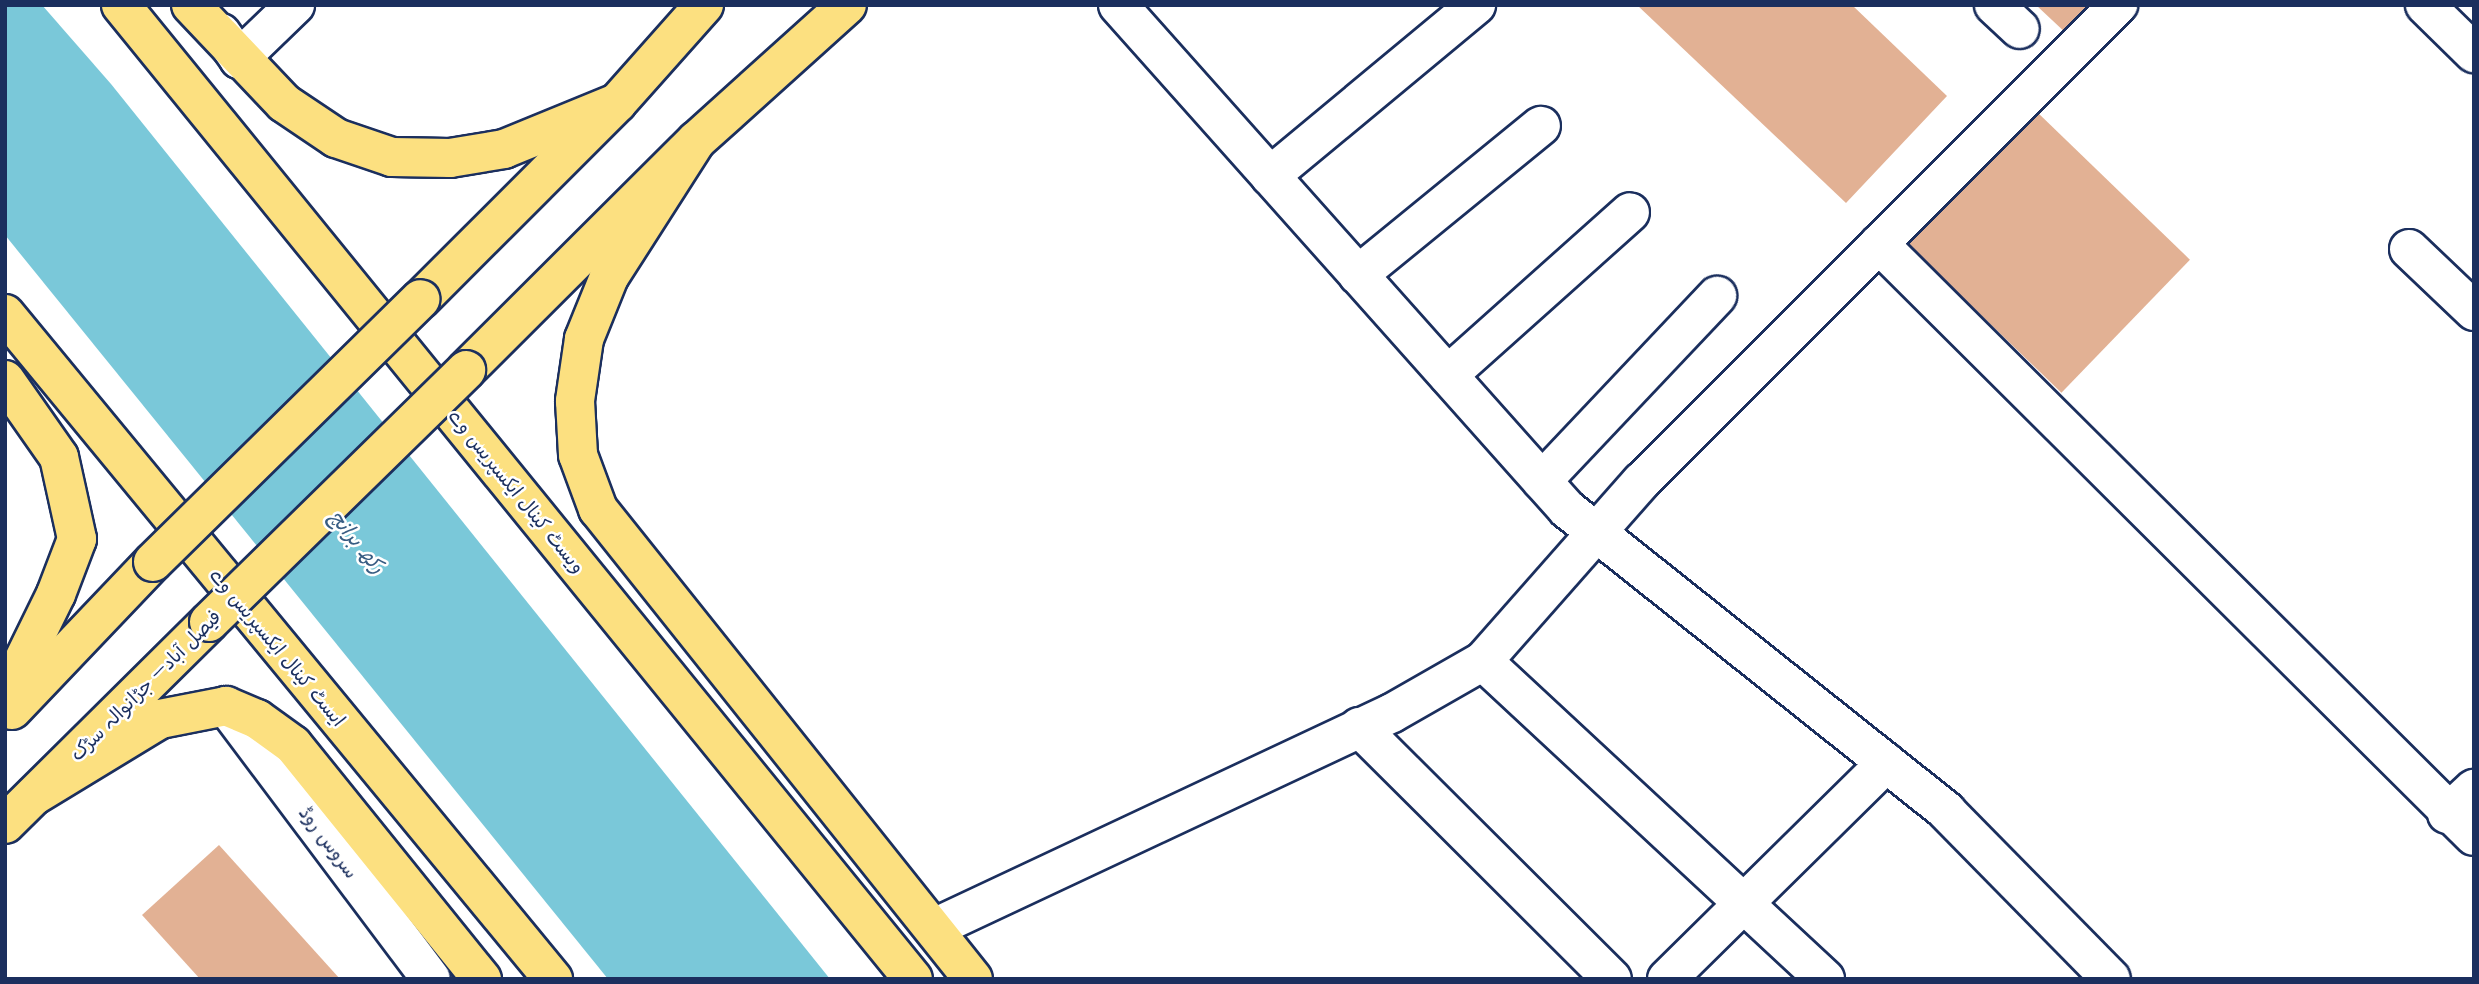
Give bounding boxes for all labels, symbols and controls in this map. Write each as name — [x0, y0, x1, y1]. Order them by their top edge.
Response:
street label: ویسٹ کینال ایکسپریس وے — [444, 404, 590, 578]
water label: رکھ برانچ — [325, 504, 391, 578]
street label: ایسٹ کینال ایکسپریس وے — [205, 563, 351, 731]
street label: فیصل آباد– جڑانوالہ سڑک — [65, 605, 225, 765]
street label: سروس روڈ — [295, 801, 363, 883]

